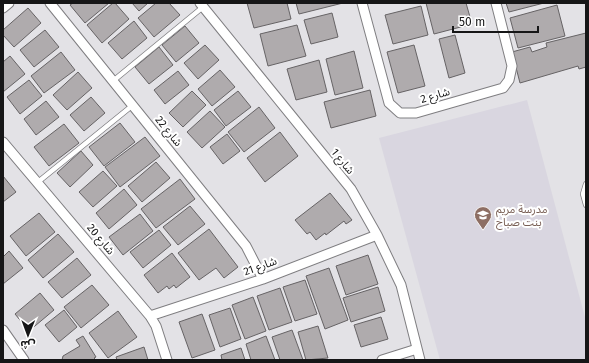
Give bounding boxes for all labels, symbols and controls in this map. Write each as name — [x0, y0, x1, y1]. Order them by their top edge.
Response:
scale bar — [453, 8, 538, 34]
text: 50 m — [459, 15, 485, 29]
street label: شارع 2 — [419, 85, 452, 107]
street label: شارع 22 — [152, 114, 185, 150]
street label: شارع 1 — [328, 146, 357, 178]
place label: مدرسة مريم بنت صباح — [496, 203, 548, 230]
school or university icon: مدرسة مريم بنت صباح — [473, 205, 493, 230]
street label: شارع 20 — [83, 221, 117, 258]
street label: شارع 21 — [242, 254, 279, 279]
north arrow — [8, 315, 48, 355]
text: ش — [20, 338, 35, 351]

